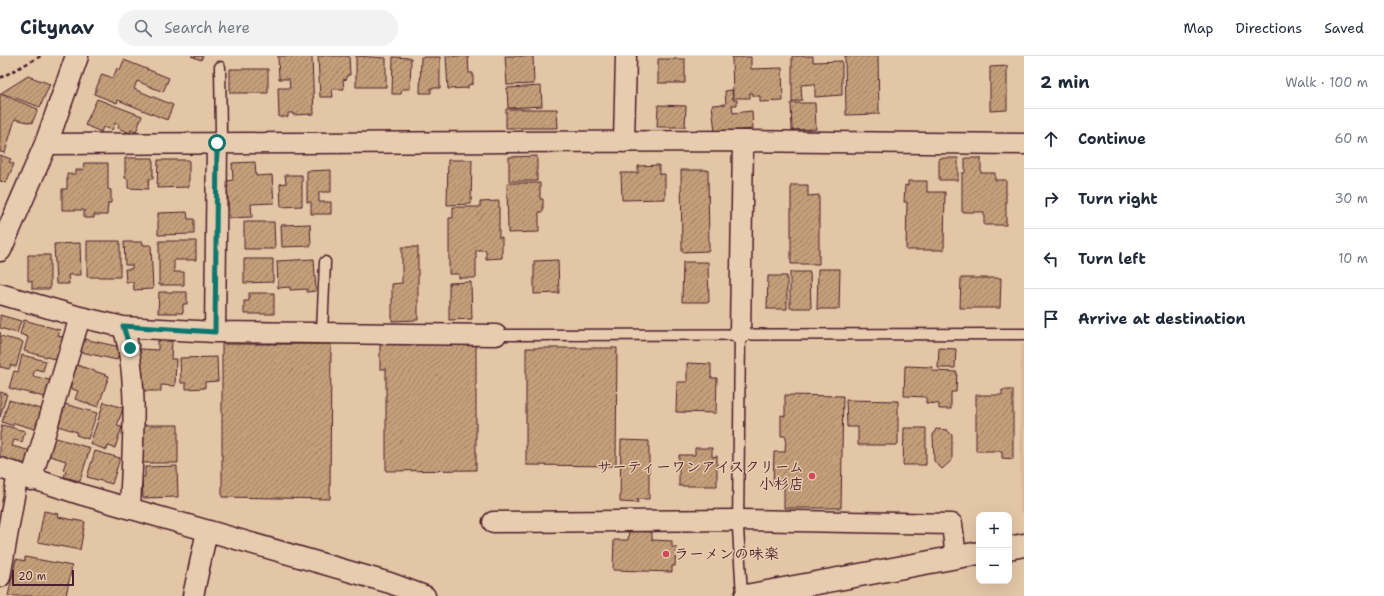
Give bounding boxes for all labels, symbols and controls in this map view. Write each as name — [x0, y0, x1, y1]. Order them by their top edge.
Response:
search box — [118, 10, 398, 46]
text: Citynav — [20, 15, 94, 40]
icon: search — [132, 17, 154, 39]
text: Search here — [164, 18, 250, 38]
text: Map — [1184, 19, 1214, 37]
text: Directions — [1236, 19, 1302, 37]
text: Saved — [1324, 19, 1364, 37]
text: 2 min — [1040, 71, 1090, 93]
text: Walk · 100 m — [1285, 74, 1368, 91]
icon: ahead — [1040, 128, 1062, 150]
text: Continue — [1078, 129, 1146, 149]
text: 60 m — [1335, 130, 1368, 147]
route start — [208, 134, 226, 152]
icon: right — [1040, 188, 1062, 210]
text: Turn right — [1078, 189, 1158, 209]
text: 30 m — [1334, 190, 1368, 207]
icon: left — [1040, 248, 1062, 270]
text: Turn left — [1078, 249, 1146, 269]
text: 10 m — [1338, 250, 1368, 267]
icon: arrive — [1040, 308, 1062, 330]
text: Arrive at destination — [1078, 309, 1246, 329]
route end — [121, 339, 139, 357]
place label: サーティーワンアイスクリーム 小杉店 — [597, 457, 804, 494]
marker: サーティーワンアイスクリーム 小杉店 — [807, 471, 817, 481]
map controls — [976, 512, 1012, 584]
button: + — [976, 512, 1012, 548]
place label: ラーメンの味楽 — [674, 544, 779, 564]
button: − — [976, 548, 1012, 584]
marker: ラーメンの味楽 — [661, 549, 671, 559]
scale bar — [12, 568, 74, 587]
text: 20 m — [18, 569, 46, 584]

